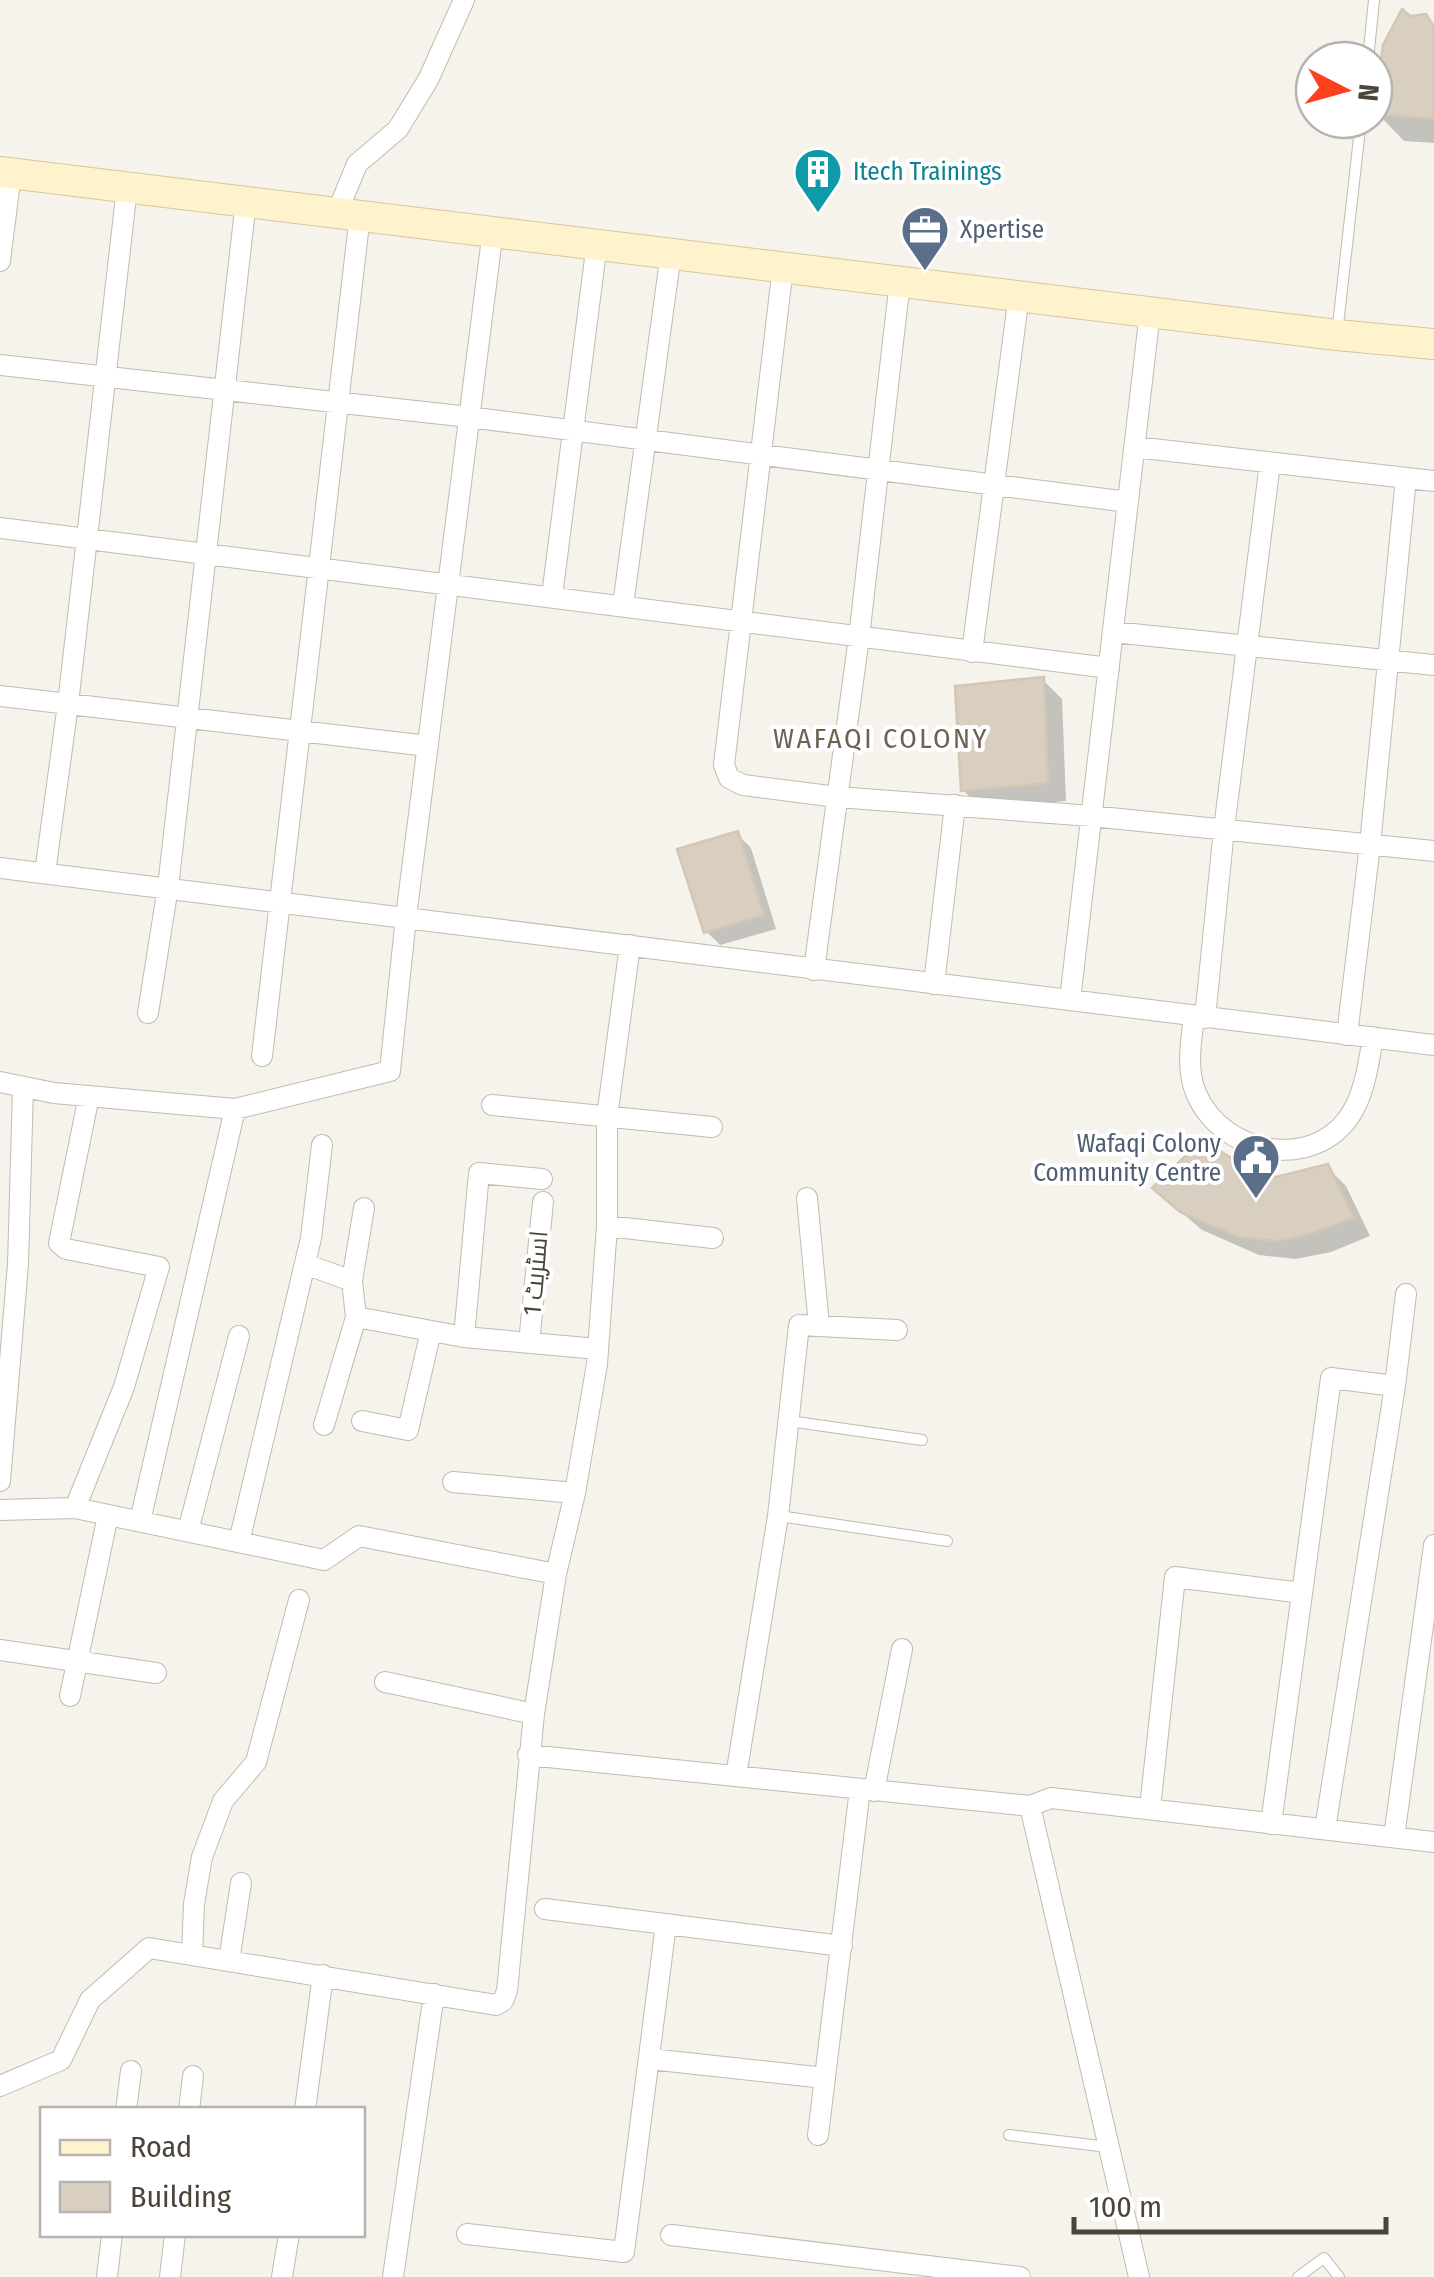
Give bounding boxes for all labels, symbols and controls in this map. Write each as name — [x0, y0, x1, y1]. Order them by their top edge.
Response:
north arrow — [1294, 40, 1394, 140]
text: N — [1351, 82, 1386, 103]
building icon: Itech Trainings — [792, 146, 844, 214]
place label: Itech Trainings — [853, 157, 1002, 187]
office icon: Xpertise — [899, 204, 951, 272]
place label: Xpertise — [960, 215, 1044, 245]
district label: WAFAQI COLONY — [773, 722, 989, 755]
place label: Wafaqi Colony Community Centre — [1033, 1129, 1221, 1188]
public building icon: Wafaqi Colony Community Centre — [1230, 1132, 1282, 1200]
street label: اسٹریٹ 1 — [517, 1229, 555, 1317]
legend — [40, 2107, 365, 2237]
text: Road — [130, 2129, 192, 2165]
scale bar — [1074, 2172, 1386, 2234]
text: Building — [130, 2179, 232, 2215]
text: 100 m — [1089, 2189, 1162, 2225]

